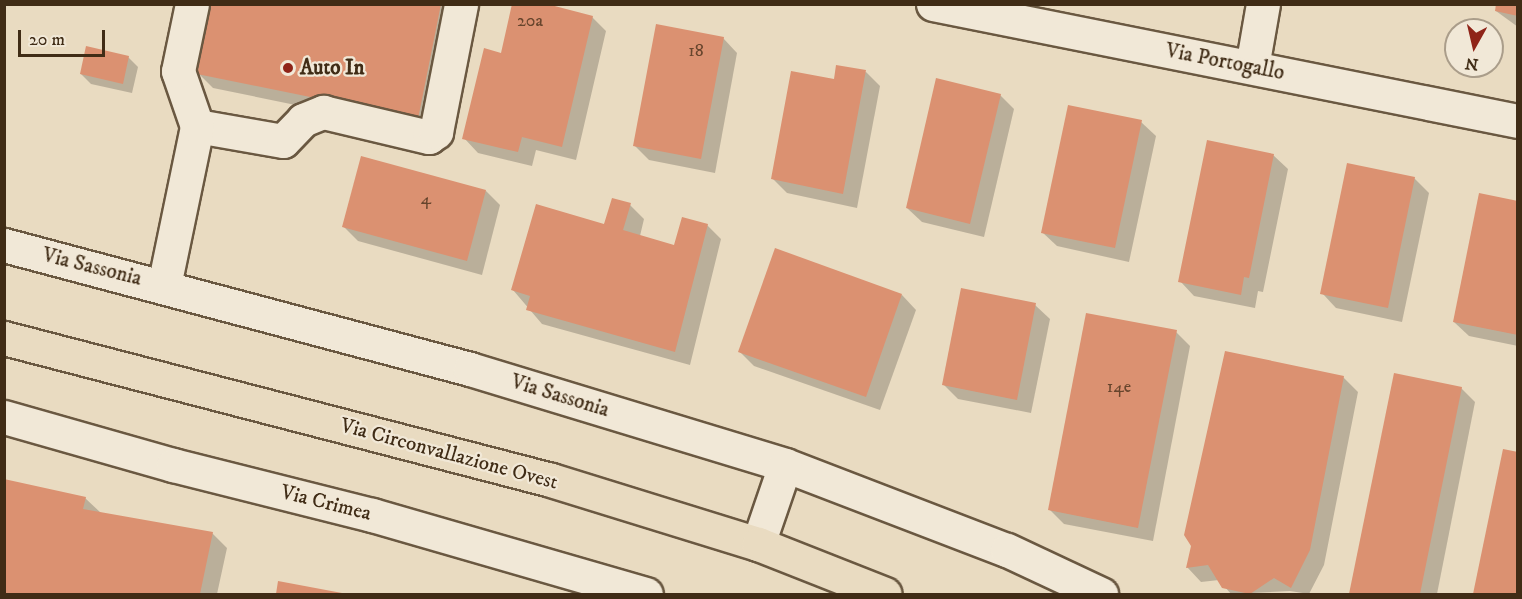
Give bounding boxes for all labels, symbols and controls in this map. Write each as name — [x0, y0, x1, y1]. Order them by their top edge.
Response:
house number: 20a — [517, 10, 543, 32]
scale bar — [21, 18, 108, 56]
north arrow — [1444, 18, 1504, 78]
text: 20 m — [29, 29, 65, 51]
street label: Via Portogallo — [1163, 38, 1287, 86]
house number: 18 — [688, 40, 704, 62]
text: N — [1464, 53, 1480, 75]
place label: Auto In — [300, 55, 365, 81]
marker: Auto In — [281, 61, 295, 75]
house number: 4 — [421, 188, 431, 210]
street label: Via Sassonia — [40, 243, 144, 291]
street label: Via Sassonia — [508, 369, 612, 423]
house number: 14e — [1107, 376, 1131, 398]
street label: Via Circonvallazione Ovest — [337, 413, 561, 495]
street label: Via Crimea — [278, 480, 374, 526]

